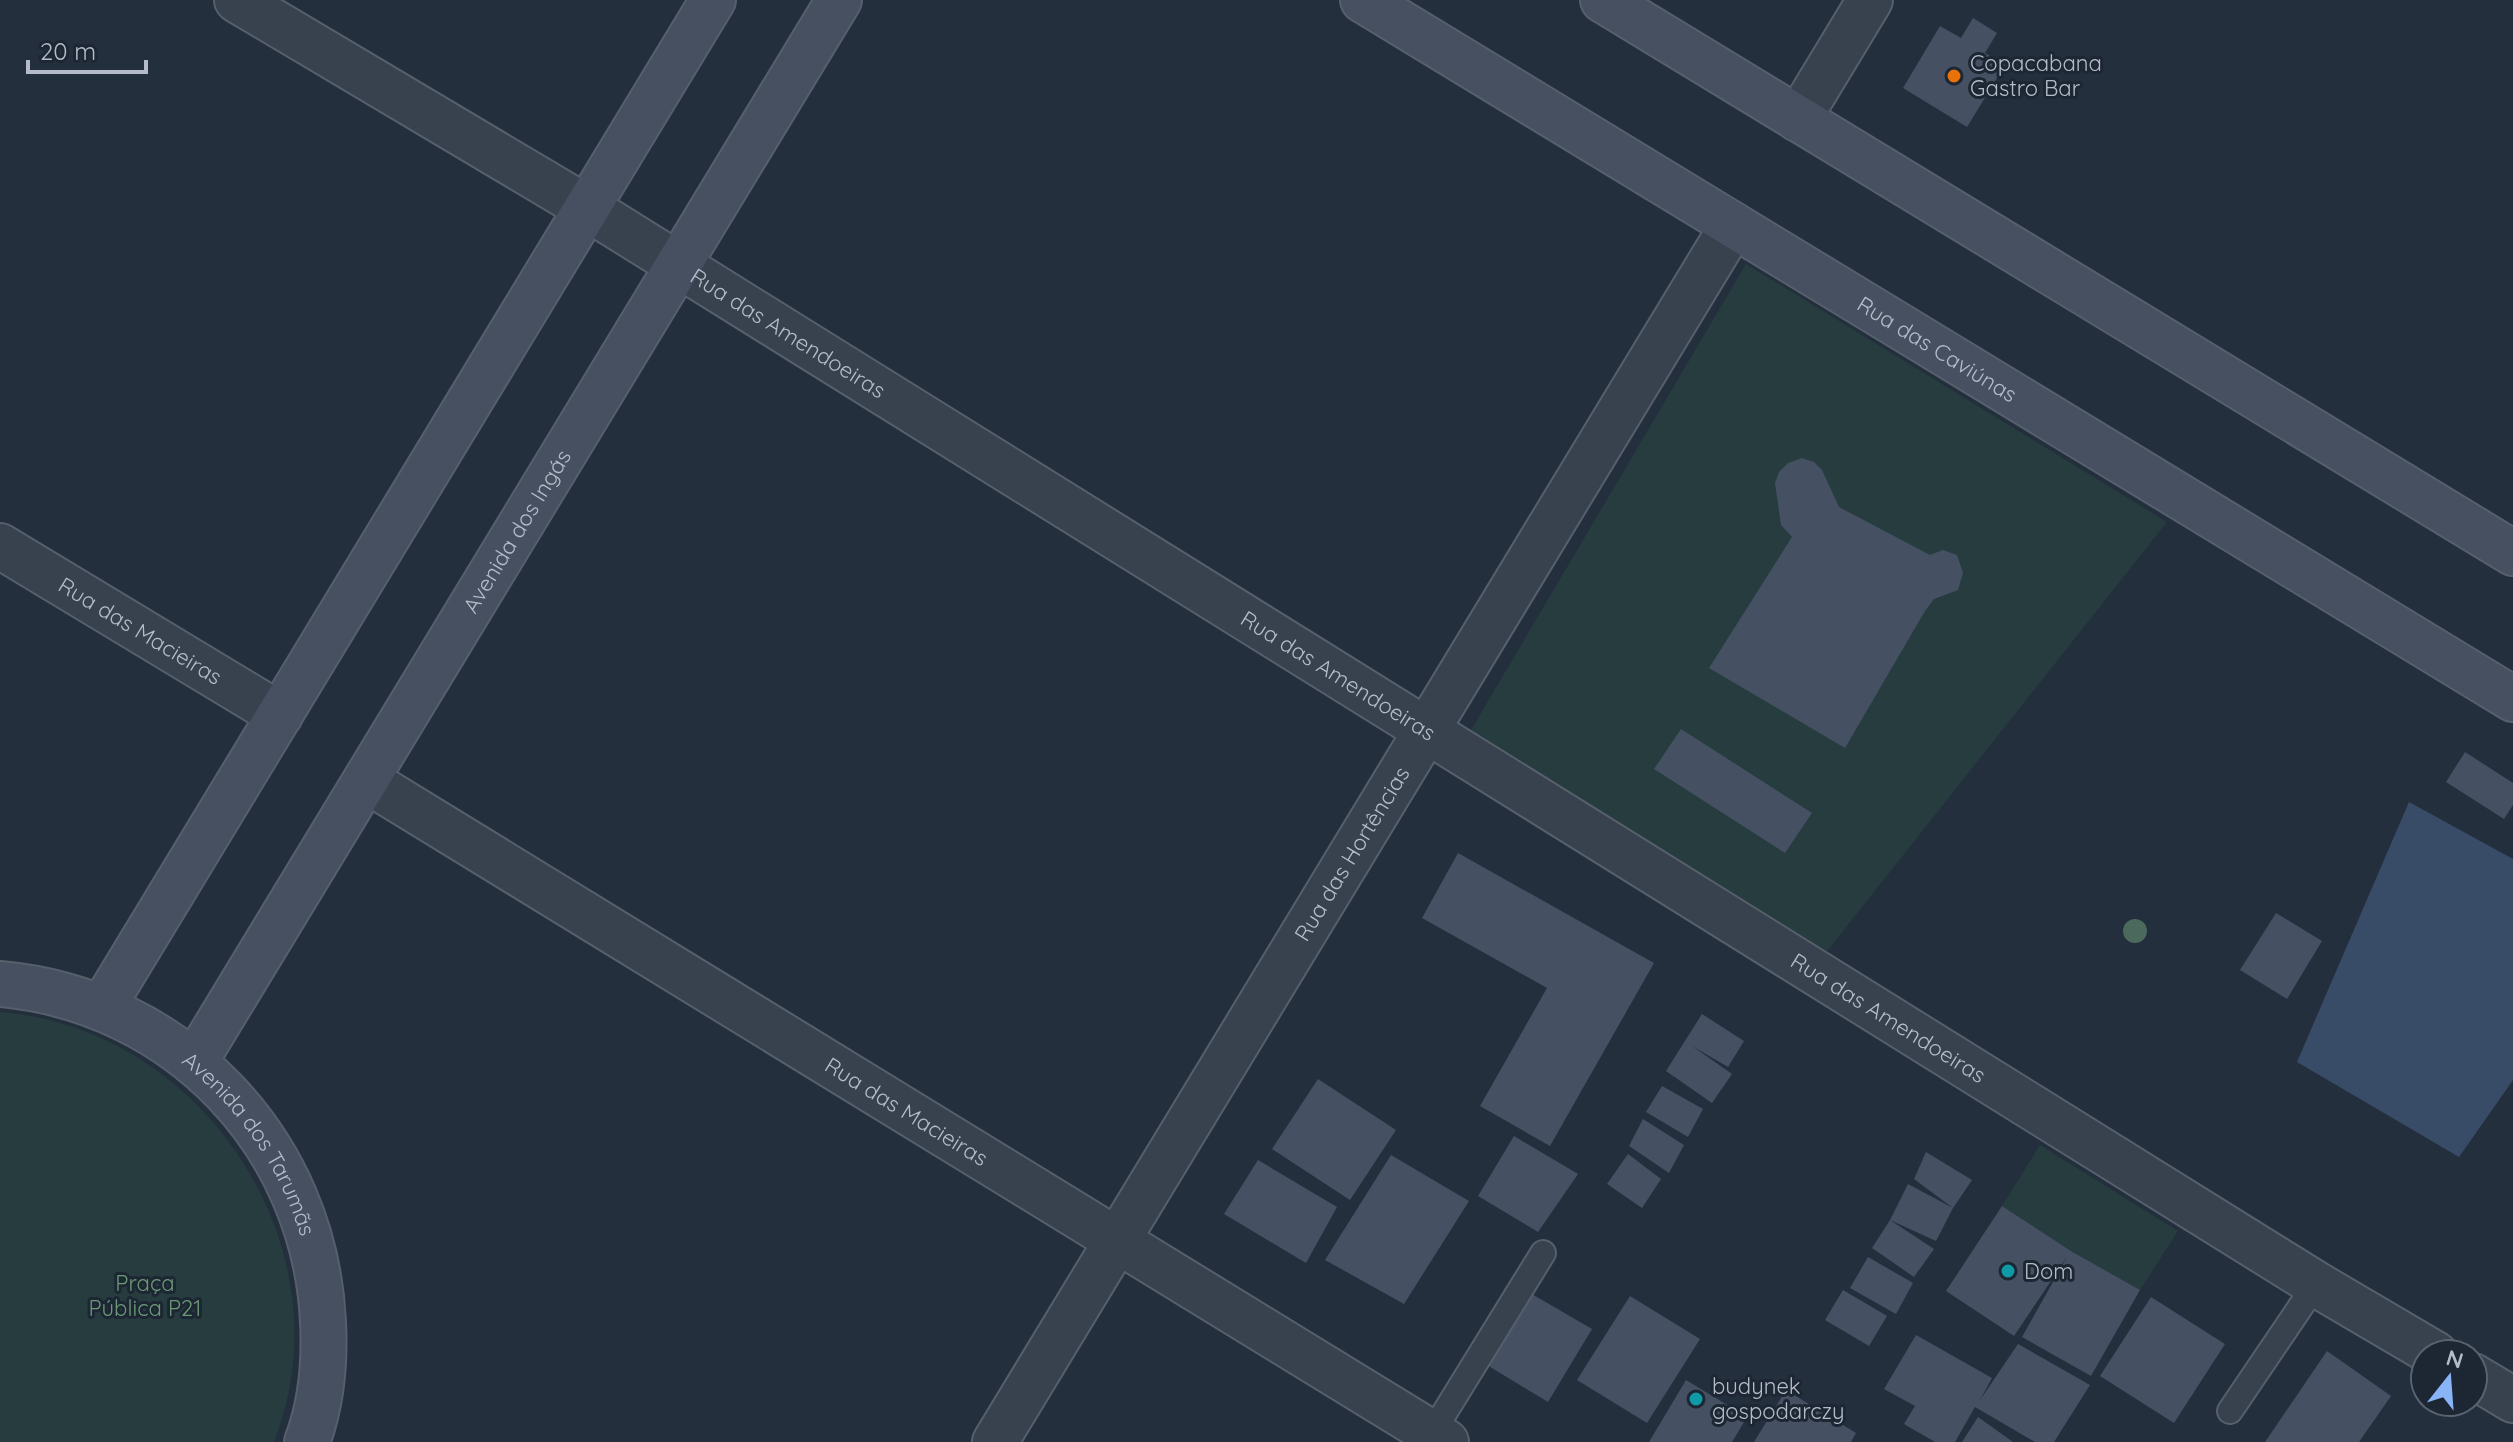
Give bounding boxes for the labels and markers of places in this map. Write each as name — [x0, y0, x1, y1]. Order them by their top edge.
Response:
place label: Copacabana Gastro Bar — [1970, 49, 2102, 102]
marker: Copacabana Gastro Bar — [1945, 67, 1963, 85]
place label: Dom — [2024, 1257, 2073, 1285]
marker: Dom — [1999, 1262, 2017, 1280]
place label: budynek gospodarczy — [1712, 1372, 1845, 1425]
marker: budynek gospodarczy — [1687, 1390, 1705, 1408]

